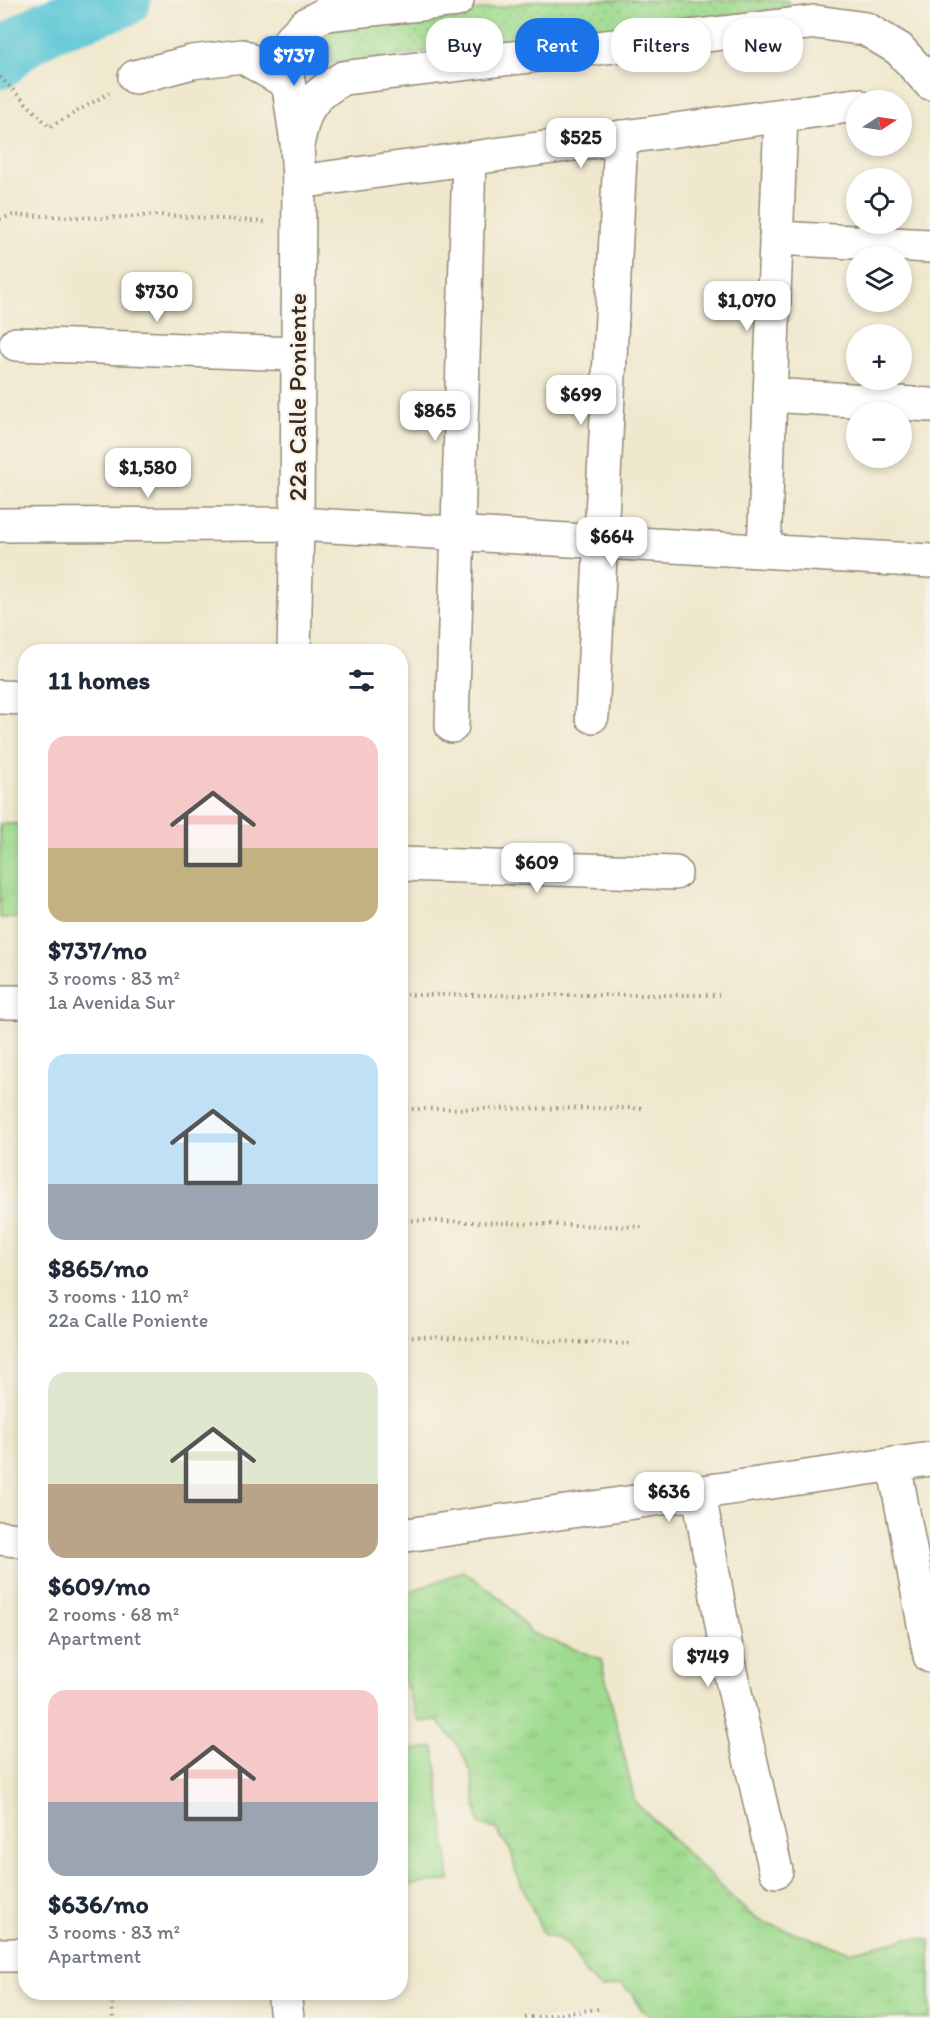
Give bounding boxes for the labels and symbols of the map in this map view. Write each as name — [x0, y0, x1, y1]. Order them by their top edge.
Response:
pin: $737 — [258, 36, 330, 87]
north arrow — [846, 90, 912, 156]
pin: $525 — [545, 118, 617, 169]
pin: $730 — [121, 272, 193, 323]
pin: $1,070 — [698, 281, 796, 332]
street label: 22a Calle Poniente — [281, 293, 313, 501]
pin: $699 — [545, 375, 617, 426]
pin: $865 — [399, 391, 471, 442]
pin: $1,580 — [99, 448, 197, 499]
pin: $664 — [576, 517, 648, 568]
pin: $609 — [501, 843, 573, 894]
pin: $636 — [633, 1472, 705, 1523]
pin: $749 — [672, 1637, 744, 1688]

